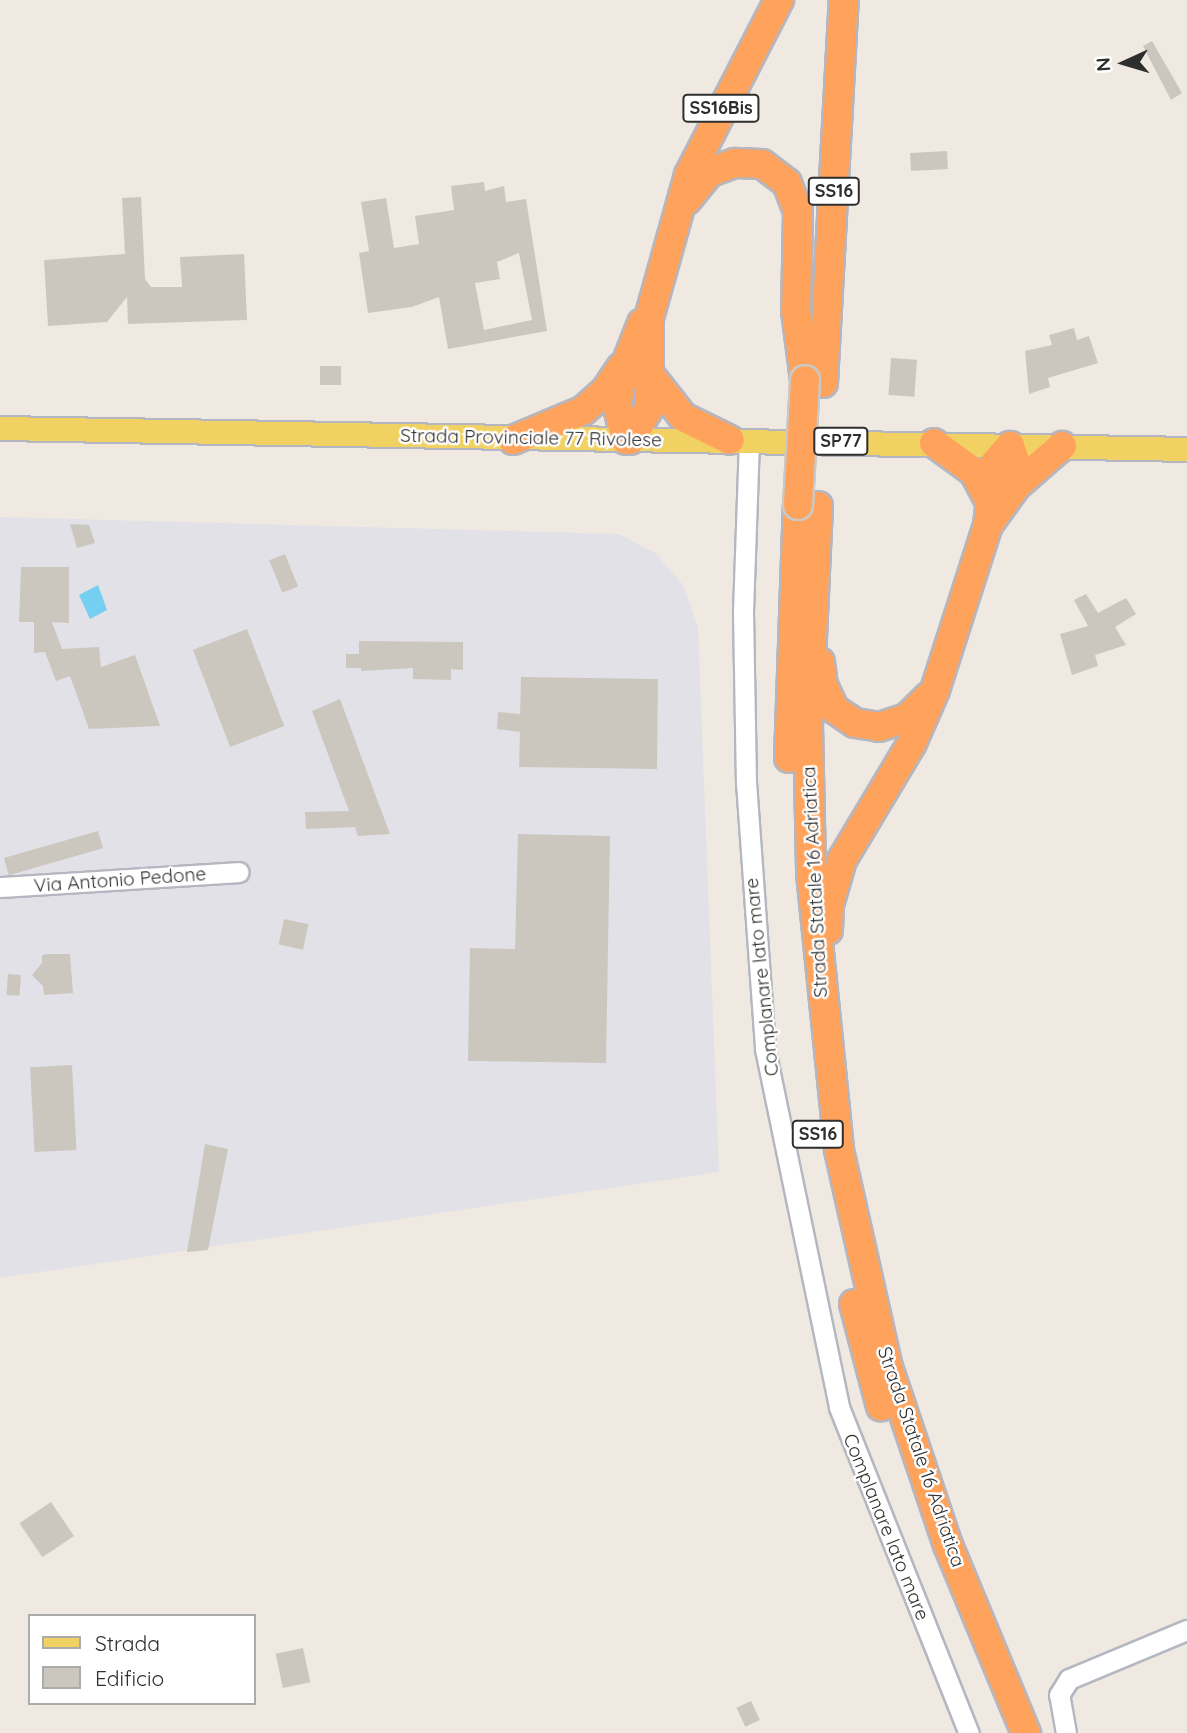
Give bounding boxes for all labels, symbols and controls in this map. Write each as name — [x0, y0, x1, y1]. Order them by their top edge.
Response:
north arrow — [1089, 28, 1159, 98]
text: N — [1091, 57, 1116, 72]
road number: SS16Bis — [681, 94, 761, 122]
road number: SS16 — [808, 176, 860, 206]
street label: Strada Provinciale 77 Rivolese — [400, 424, 662, 452]
road number: SP77 — [813, 426, 869, 456]
street label: Strada Statale 16 Adriatica — [798, 766, 832, 998]
street label: Via Antonio Pedone — [33, 863, 207, 897]
street label: Complanare lato mare — [740, 877, 784, 1077]
road number: SS16 — [792, 1120, 844, 1148]
street label: Strada Statale 16 Adriatica — [873, 1344, 969, 1570]
street label: Complanare lato mare — [838, 1430, 934, 1624]
legend — [28, 1614, 256, 1705]
text: Strada — [95, 1630, 160, 1656]
text: Edificio — [95, 1665, 164, 1691]

